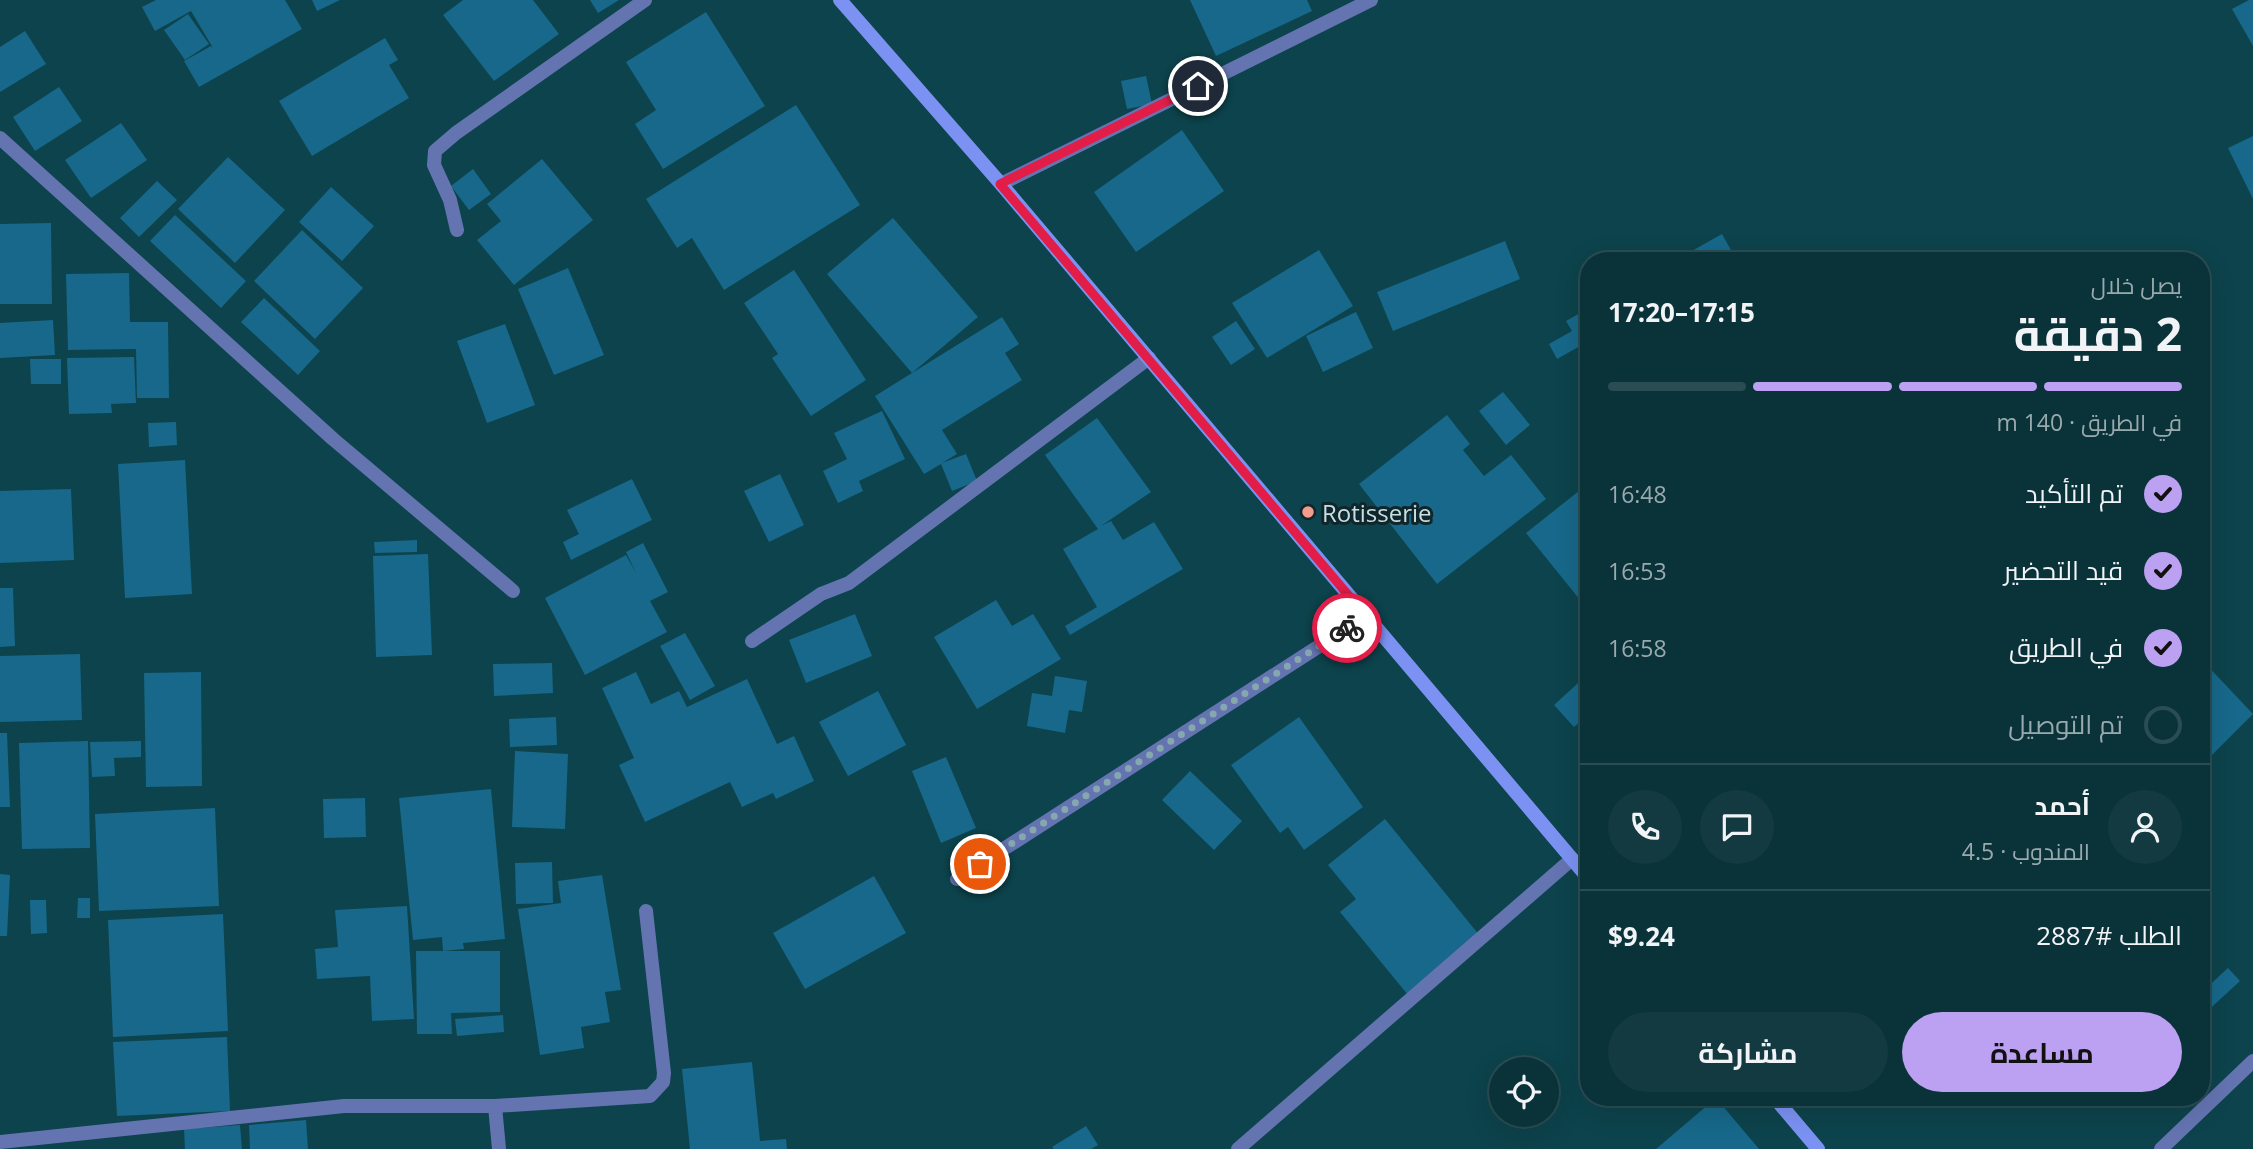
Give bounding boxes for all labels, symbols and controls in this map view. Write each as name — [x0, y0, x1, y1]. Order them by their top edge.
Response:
pin — [1168, 56, 1228, 116]
icon: home — [1179, 67, 1217, 105]
text: يصل خلال — [2091, 269, 2182, 301]
text: 17:15–17:20 — [1608, 294, 1755, 330]
text: 2 دقيقة — [2014, 302, 2182, 364]
text: في الطريق · 140 m — [1996, 406, 2182, 438]
text: تم التأكيد — [2025, 475, 2123, 511]
icon: check — [2144, 475, 2182, 513]
text: 16:48 — [1608, 478, 1667, 510]
place label: Rotisserie — [1322, 496, 1432, 529]
marker: Rotisserie — [1300, 504, 1316, 520]
text: قيد التحضير — [2004, 552, 2123, 588]
icon: check — [2144, 552, 2182, 590]
text: 16:53 — [1608, 555, 1667, 587]
courier — [1312, 593, 1382, 663]
icon: bike — [1328, 609, 1366, 647]
text: في الطريق — [2009, 629, 2123, 665]
icon: check — [2144, 629, 2182, 667]
text: 16:58 — [1608, 632, 1667, 664]
text: تم التوصيل — [2008, 706, 2123, 742]
text: أحمد — [2034, 787, 2090, 823]
button: phone — [1608, 790, 1682, 864]
button: chat — [1700, 790, 1774, 864]
button: person — [2108, 790, 2182, 864]
pin — [950, 834, 1010, 894]
text: المندوب · 4.5 — [1962, 835, 2090, 867]
icon: bag — [961, 845, 999, 883]
text: الطلب #2887 — [2036, 917, 2182, 953]
text: $9.24 — [1608, 918, 1675, 954]
button: مشاركة — [1608, 1012, 1888, 1092]
button: مساعدة — [1902, 1012, 2182, 1092]
map controls — [1489, 1057, 1559, 1127]
button: locate — [1489, 1057, 1559, 1127]

